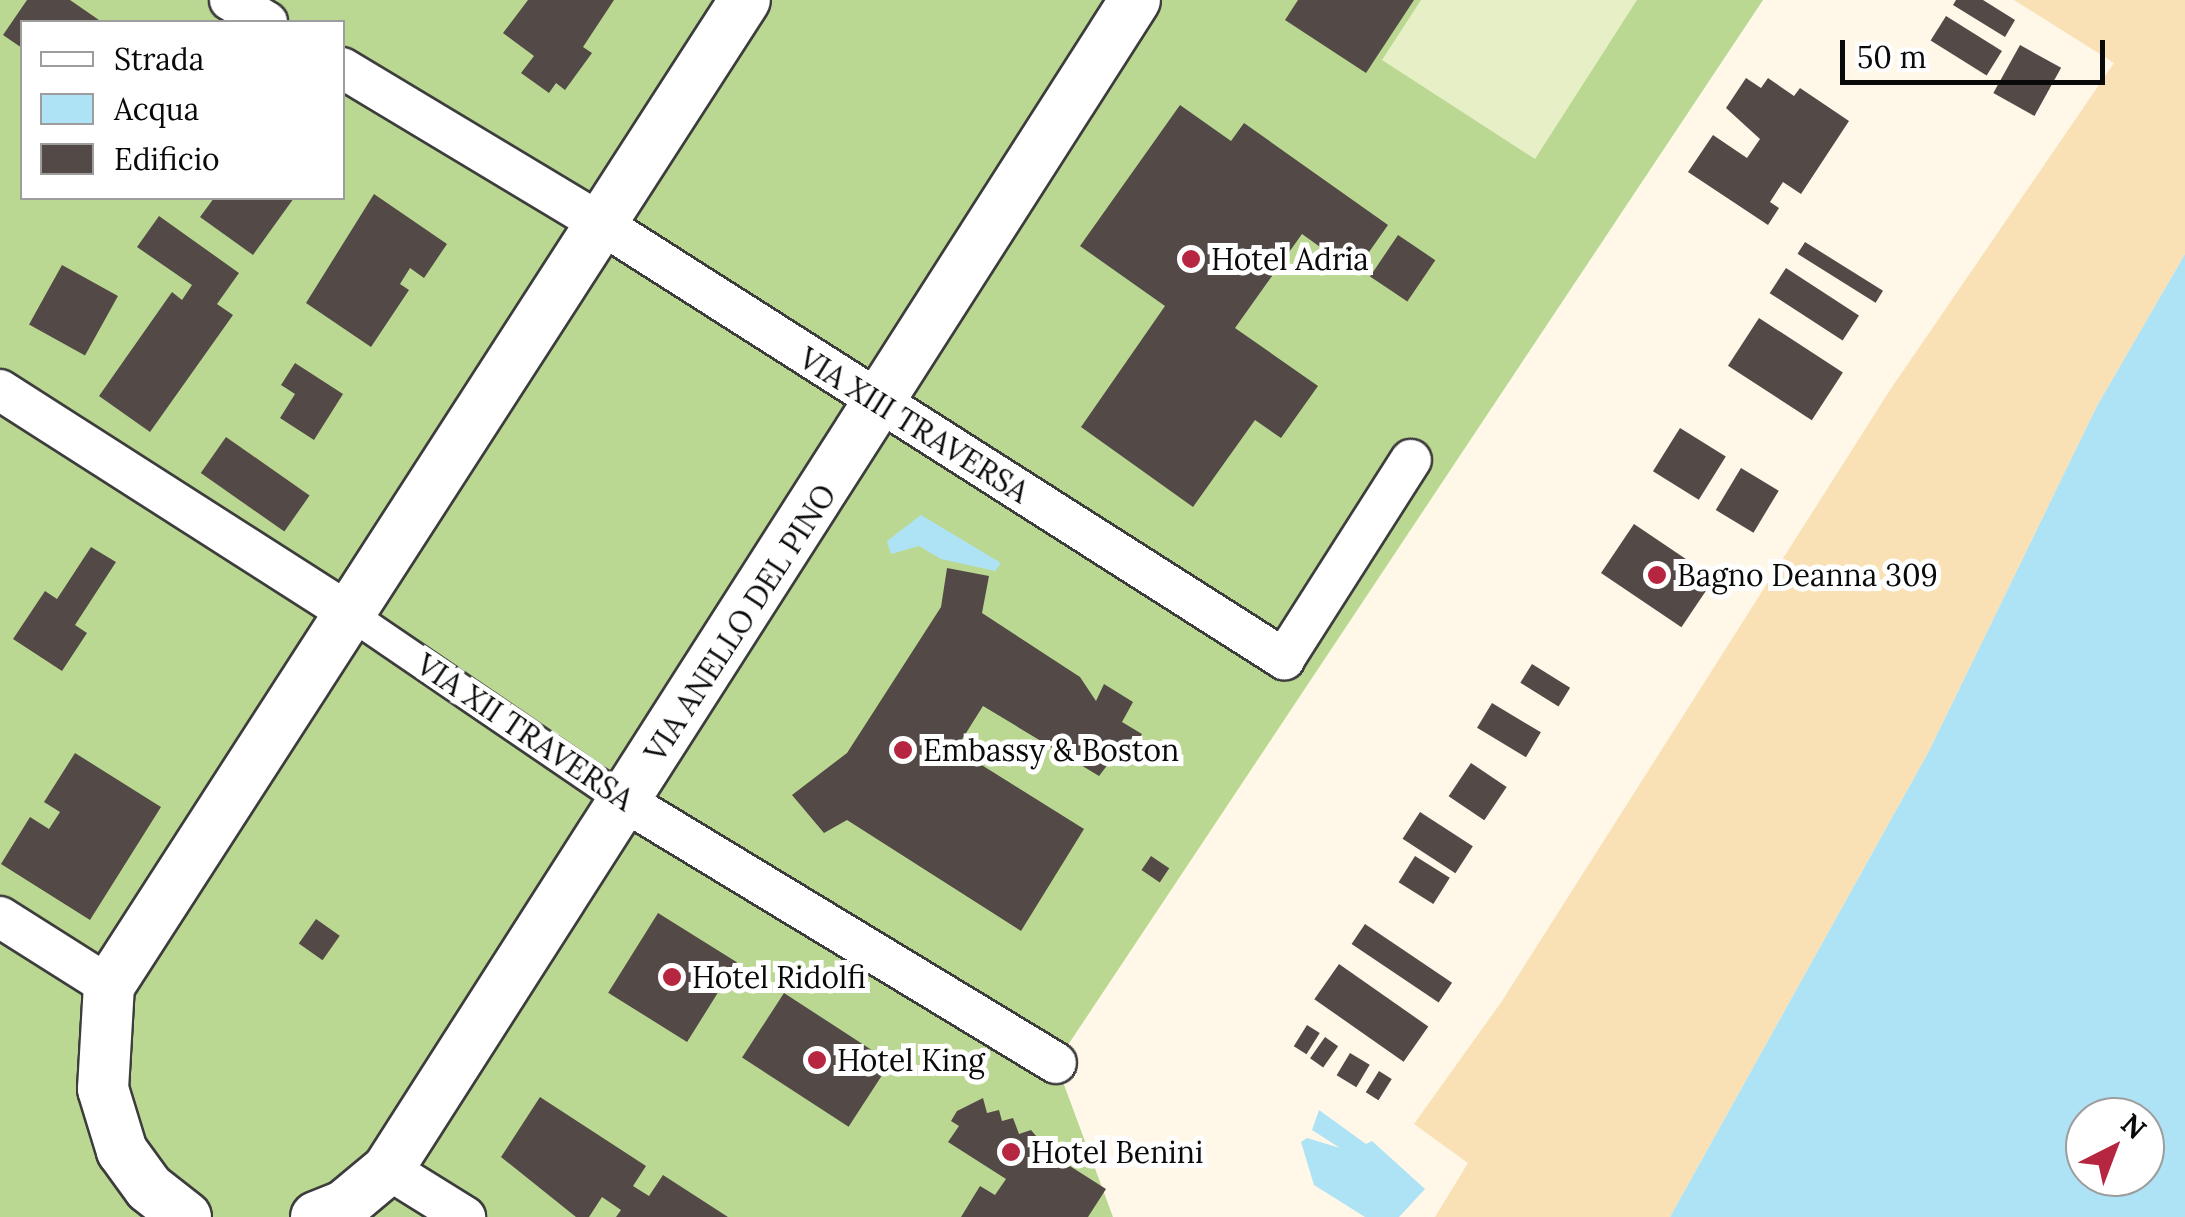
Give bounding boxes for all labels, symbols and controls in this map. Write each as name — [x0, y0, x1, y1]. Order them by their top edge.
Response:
legend — [20, 20, 345, 200]
scale bar — [1845, 20, 2110, 82]
text: 50 m — [1857, 38, 1927, 76]
text: Strada — [114, 40, 204, 78]
text: Acqua — [114, 90, 199, 128]
text: Edificio — [114, 140, 220, 178]
place label: Hotel Adria — [1211, 241, 1369, 277]
marker: Hotel Adria — [1180, 248, 1202, 270]
street label: VIA XIII TRAVERSA — [793, 340, 1035, 510]
street label: VIA ANELLO DEL PINO — [637, 478, 843, 768]
place label: Bagno Deanna 309 — [1677, 557, 1938, 593]
marker: Bagno Deanna 309 — [1646, 564, 1668, 586]
street label: VIA XII TRAVERSA — [410, 646, 640, 818]
place label: Embassy & Boston — [923, 732, 1179, 768]
marker: Embassy & Boston — [892, 739, 914, 761]
place label: Hotel Ridolfi — [692, 959, 866, 995]
marker: Hotel Ridolfi — [661, 966, 683, 988]
place label: Hotel King — [837, 1042, 985, 1078]
marker: Hotel King — [806, 1049, 828, 1071]
north arrow — [2065, 1097, 2165, 1197]
text: N — [2114, 1106, 2154, 1147]
place label: Hotel Benini — [1031, 1134, 1203, 1170]
marker: Hotel Benini — [1000, 1141, 1022, 1163]

